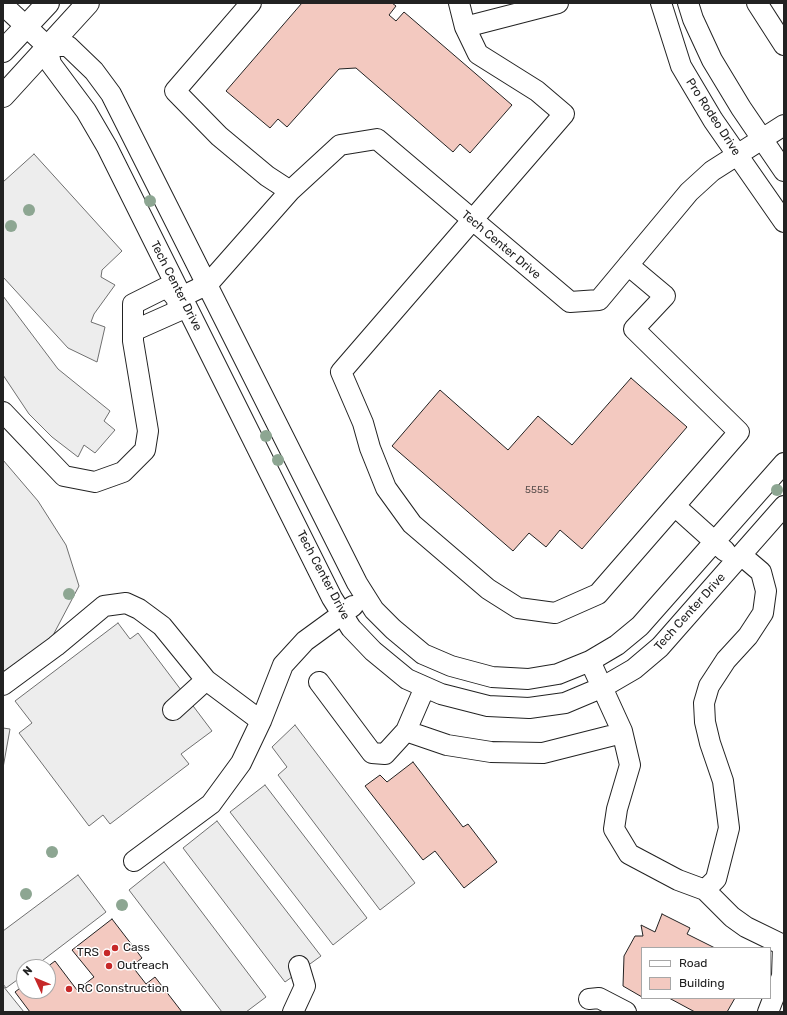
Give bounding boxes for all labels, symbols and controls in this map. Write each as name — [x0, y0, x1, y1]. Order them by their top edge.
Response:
street label: Pro Rodeo Drive — [683, 76, 743, 158]
street label: Tech Center Drive — [458, 208, 544, 282]
street label: Tech Center Drive — [147, 239, 205, 333]
house number: 5555 — [525, 484, 549, 496]
street label: Tech Center Drive — [293, 528, 353, 622]
street label: Tech Center Drive — [652, 570, 728, 654]
place label: Cass — [123, 941, 150, 955]
marker: Cass — [110, 943, 120, 953]
place label: TRS — [77, 946, 99, 960]
legend — [641, 947, 771, 999]
marker: TRS — [102, 948, 112, 958]
text: Road — [679, 956, 707, 970]
north arrow — [16, 959, 56, 999]
place label: Outreach — [117, 959, 169, 973]
marker: Outreach — [104, 961, 114, 971]
text: N — [20, 964, 35, 978]
text: Building — [679, 976, 725, 990]
place label: RC Construction — [77, 982, 169, 996]
marker: RC Construction — [64, 984, 74, 994]

